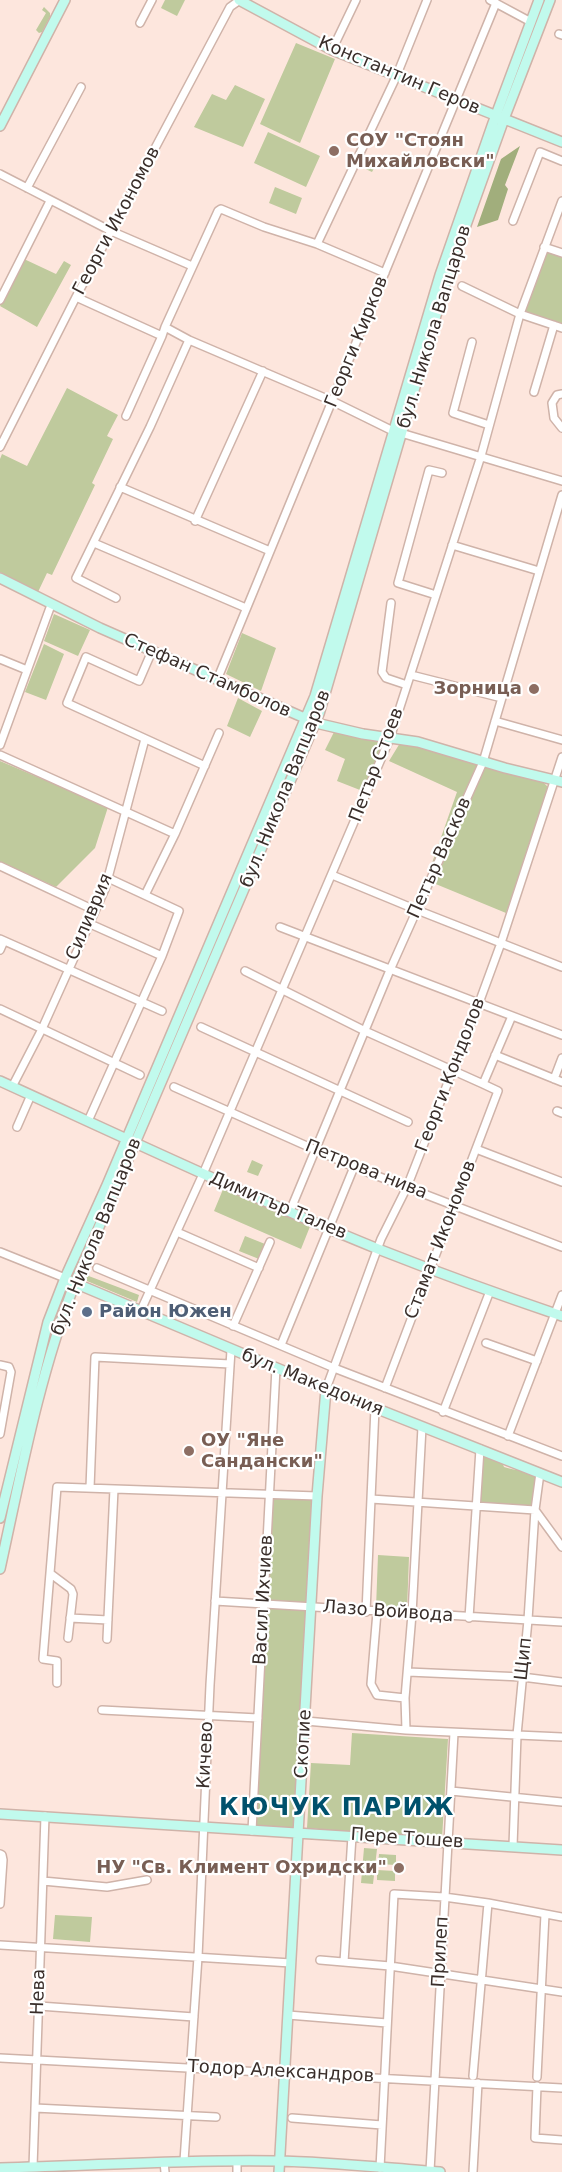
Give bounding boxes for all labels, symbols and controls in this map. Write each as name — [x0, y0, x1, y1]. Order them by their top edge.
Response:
street label: Константин Геров — [315, 32, 483, 120]
place label: СОУ "Стоян Михайловски" — [346, 130, 495, 172]
street label: Георги Икономов — [69, 143, 165, 299]
marker: СОУ "Стоян Михайловски" — [327, 144, 341, 158]
street label: бул. Никола Вапцаров — [394, 223, 476, 431]
street label: Георги Кирков — [321, 273, 393, 411]
street label: Стефан Стамболов — [120, 629, 294, 723]
place label: Зорница — [433, 678, 522, 700]
marker: Зорница — [527, 682, 541, 696]
street label: бул. Никола Вапцаров — [236, 687, 336, 891]
street label: Петър Стоев — [345, 705, 409, 825]
street label: Петър Васков — [404, 794, 476, 922]
street label: Силиврия — [62, 870, 118, 964]
street label: Георги Кондолов — [412, 995, 490, 1155]
street label: бул. Никола Вапцаров — [47, 1135, 147, 1339]
street label: Петрова нива — [302, 1136, 430, 1204]
street label: Стамат Икономов — [401, 1158, 481, 1322]
street label: Димитър Талев — [206, 1167, 350, 1245]
place label: Район Южен — [99, 1301, 232, 1323]
marker: Район Южен — [80, 1305, 94, 1319]
street label: бул. Македония — [238, 1345, 386, 1421]
place label: ОУ "Яне Сандански" — [201, 1430, 323, 1472]
marker: ОУ "Яне Сандански" — [182, 1444, 196, 1458]
street label: Васил Ихчиев — [250, 1534, 278, 1666]
street label: Лазо Войвода — [322, 1597, 454, 1627]
street label: Щип — [511, 1636, 537, 1682]
street label: Скопие — [291, 1709, 317, 1779]
street label: Кичево — [193, 1721, 219, 1789]
district label: КЮЧУК ПАРИЖ — [219, 1795, 455, 1823]
street label: Пере Тошев — [350, 1824, 464, 1854]
place label: НУ "Св. Климент Охридски" — [96, 1857, 387, 1879]
marker: НУ "Св. Климент Охридски" — [392, 1861, 406, 1875]
street label: Прилеп — [428, 1916, 454, 1988]
street label: Нева — [27, 1969, 51, 2015]
street label: Тодор Александров — [187, 2056, 375, 2088]

